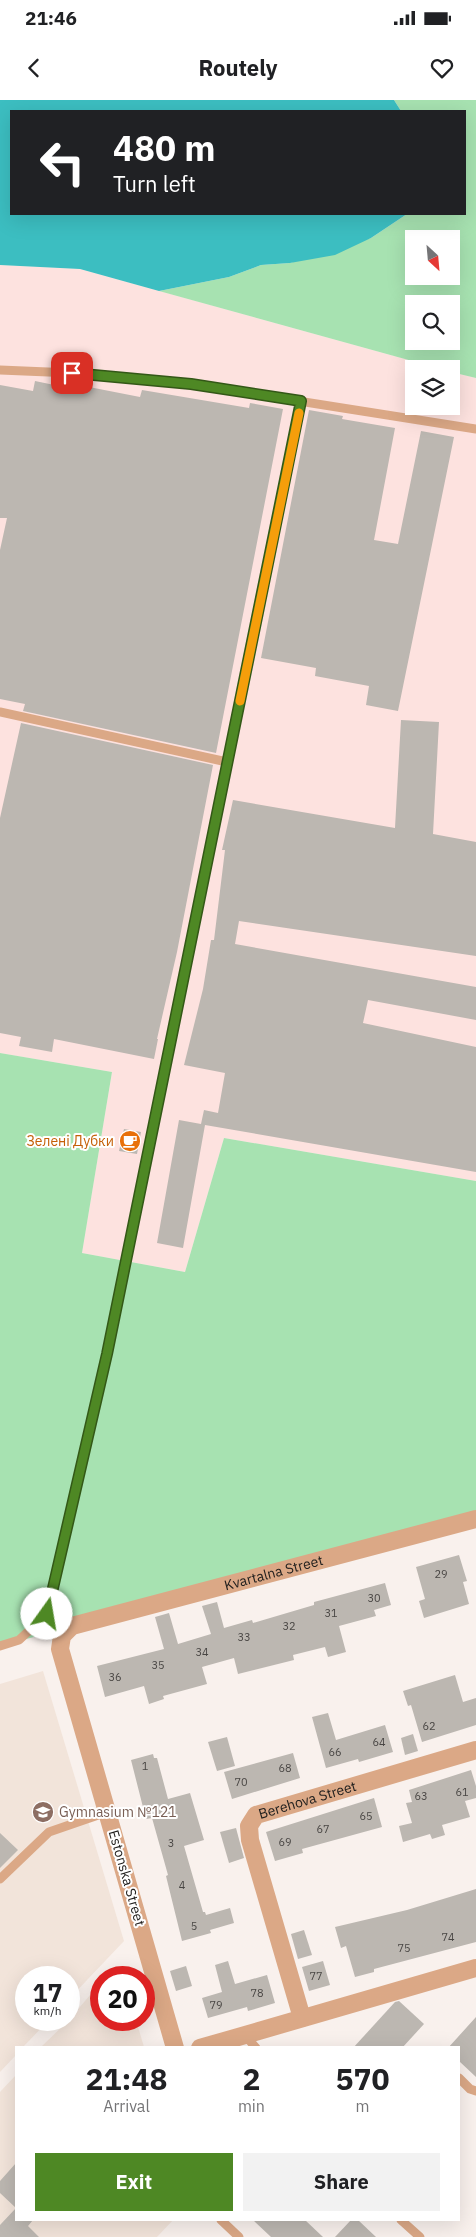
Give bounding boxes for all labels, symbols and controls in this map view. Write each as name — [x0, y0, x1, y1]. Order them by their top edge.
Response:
text: 21:46 — [25, 6, 77, 30]
text: Routely — [198, 53, 278, 82]
icon: back — [20, 54, 48, 82]
icon: heart — [428, 54, 456, 82]
text: 480 m — [113, 125, 216, 171]
icon: left — [30, 130, 95, 195]
text: Turn left — [113, 169, 196, 198]
north arrow — [405, 230, 460, 285]
map controls — [405, 230, 460, 415]
button: search — [405, 295, 460, 350]
pin — [51, 352, 93, 394]
icon: arrive — [58, 359, 86, 387]
button: layers — [405, 360, 460, 415]
cafe icon: Зелені Дубки — [118, 1129, 142, 1153]
place label: Зелені Дубки — [26, 1132, 114, 1150]
street label: Kvartalna Street — [222, 1551, 325, 1594]
house number: 29 — [434, 1567, 448, 1581]
position arrow — [20, 1587, 72, 1639]
house number: 30 — [367, 1591, 381, 1605]
house number: 31 — [324, 1606, 338, 1620]
house number: 32 — [282, 1619, 296, 1633]
house number: 33 — [237, 1630, 251, 1644]
house number: 34 — [195, 1645, 209, 1659]
house number: 35 — [151, 1658, 165, 1672]
house number: 36 — [108, 1670, 122, 1684]
house number: 62 — [422, 1719, 436, 1733]
house number: 64 — [372, 1735, 386, 1749]
house number: 66 — [328, 1745, 342, 1759]
house number: 1 — [142, 1759, 149, 1773]
house number: 68 — [278, 1761, 292, 1775]
house number: 70 — [234, 1775, 248, 1789]
street label: Berehova Street — [256, 1777, 358, 1823]
house number: 61 — [455, 1785, 469, 1799]
house number: 63 — [414, 1789, 428, 1803]
school or university icon: Gymnasium №121 — [31, 1800, 55, 1824]
place label: Gymnasium №121 — [59, 1803, 177, 1821]
house number: 65 — [359, 1809, 373, 1823]
house number: 67 — [316, 1822, 330, 1836]
street label: Estonska Street — [105, 1828, 149, 1928]
house number: 69 — [278, 1835, 292, 1849]
house number: 3 — [168, 1836, 174, 1850]
house number: 4 — [179, 1878, 186, 1892]
house number: 5 — [191, 1919, 197, 1933]
house number: 74 — [441, 1930, 455, 1944]
house number: 75 — [397, 1941, 411, 1955]
speed limit sign: 20 — [90, 1966, 155, 2031]
house number: 77 — [309, 1969, 323, 1983]
text: 17 — [32, 1976, 63, 2009]
house number: 78 — [250, 1986, 264, 2000]
house number: 79 — [209, 1998, 223, 2012]
text: km/h — [33, 2003, 62, 2018]
text: 21:48 — [86, 2059, 167, 2098]
text: 2 — [242, 2059, 260, 2098]
text: 570 — [335, 2059, 389, 2098]
text: Arrival — [103, 2096, 150, 2116]
text: min — [238, 2096, 265, 2116]
text: m — [355, 2096, 369, 2116]
button: Exit — [35, 2153, 233, 2211]
button: Share — [243, 2153, 440, 2211]

